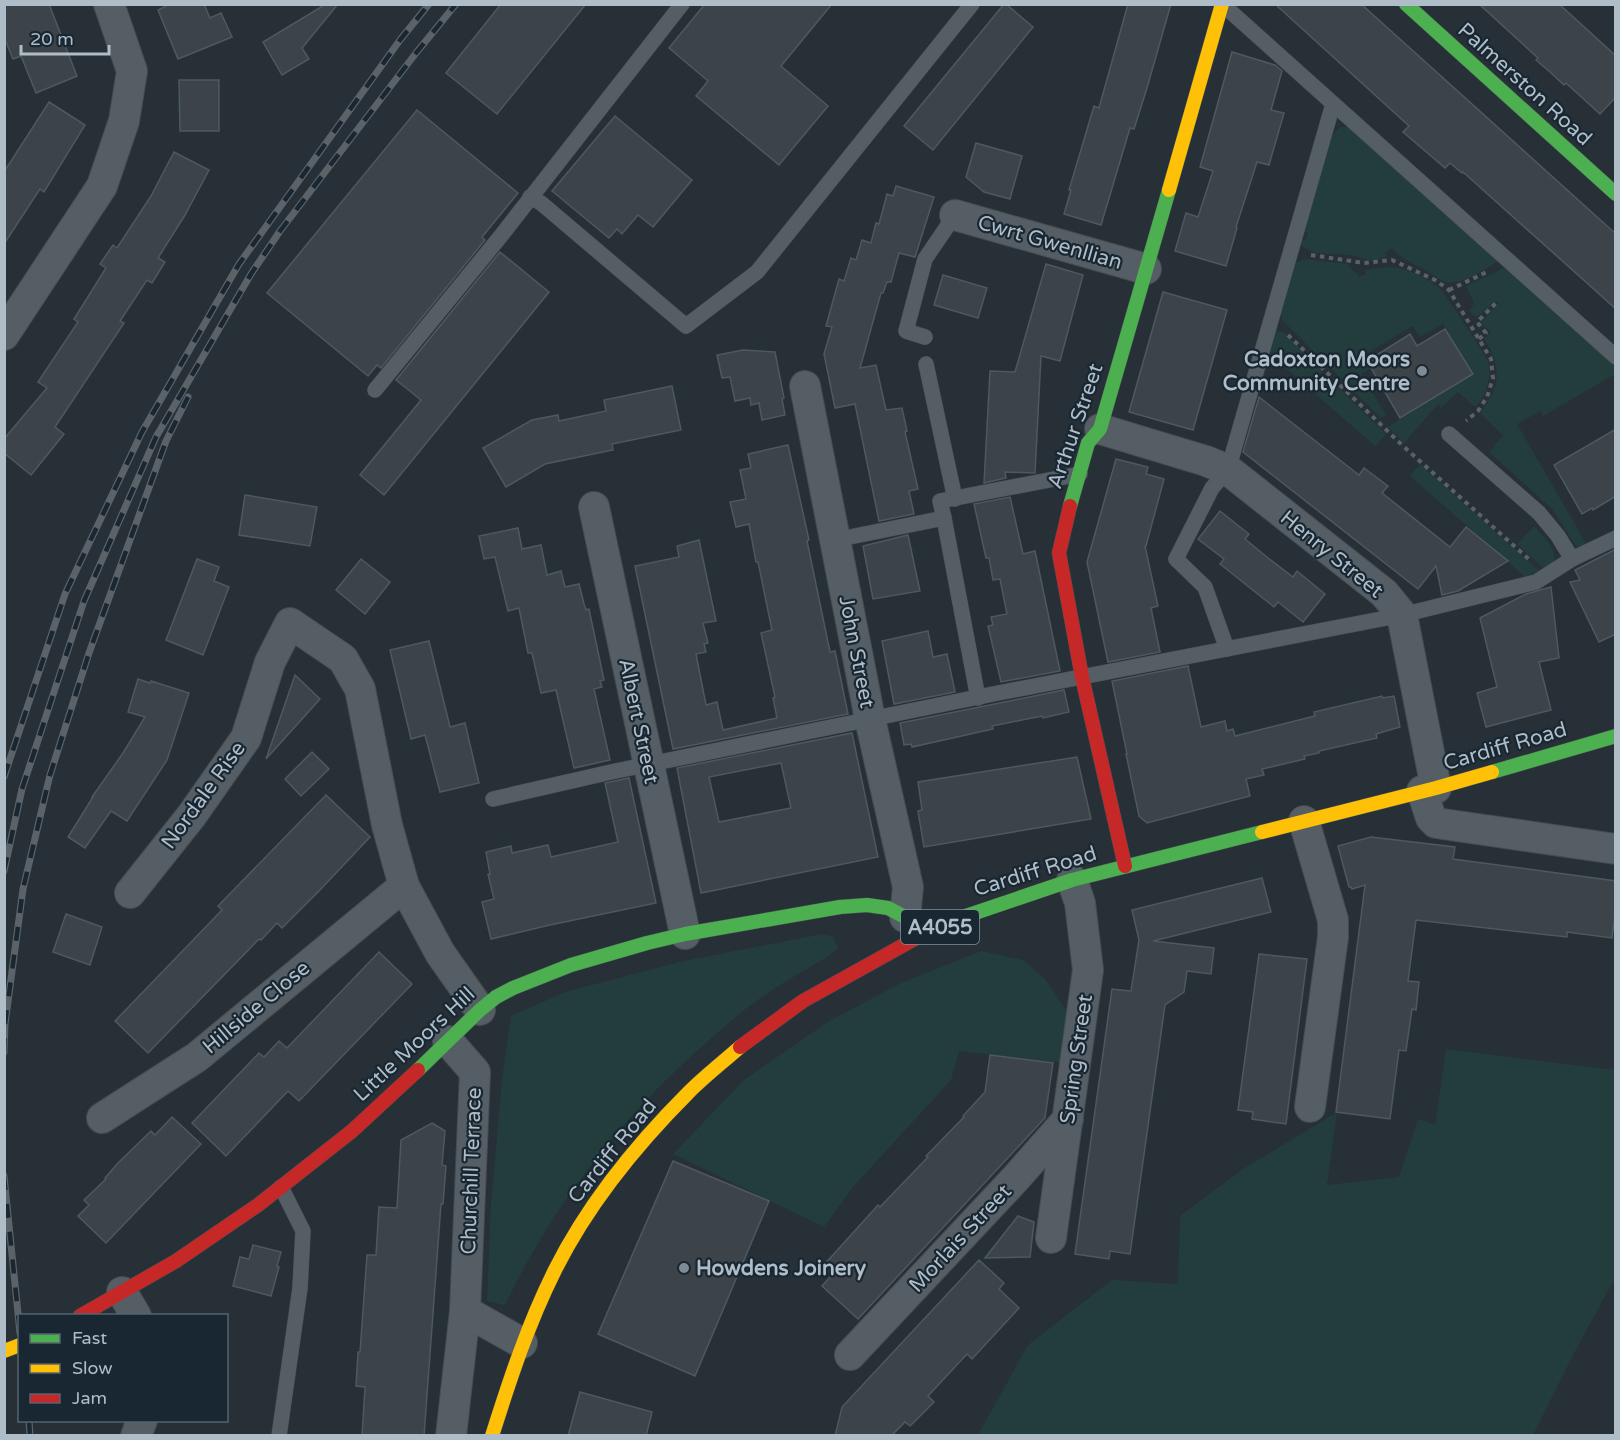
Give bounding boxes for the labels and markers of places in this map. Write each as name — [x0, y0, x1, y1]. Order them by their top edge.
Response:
place label: Cadoxton Moors Community Centre — [1223, 347, 1410, 396]
marker: Cadoxton Moors Community Centre — [1415, 364, 1429, 378]
place label: Howdens Joinery — [696, 1256, 867, 1281]
marker: Howdens Joinery — [677, 1261, 691, 1275]

